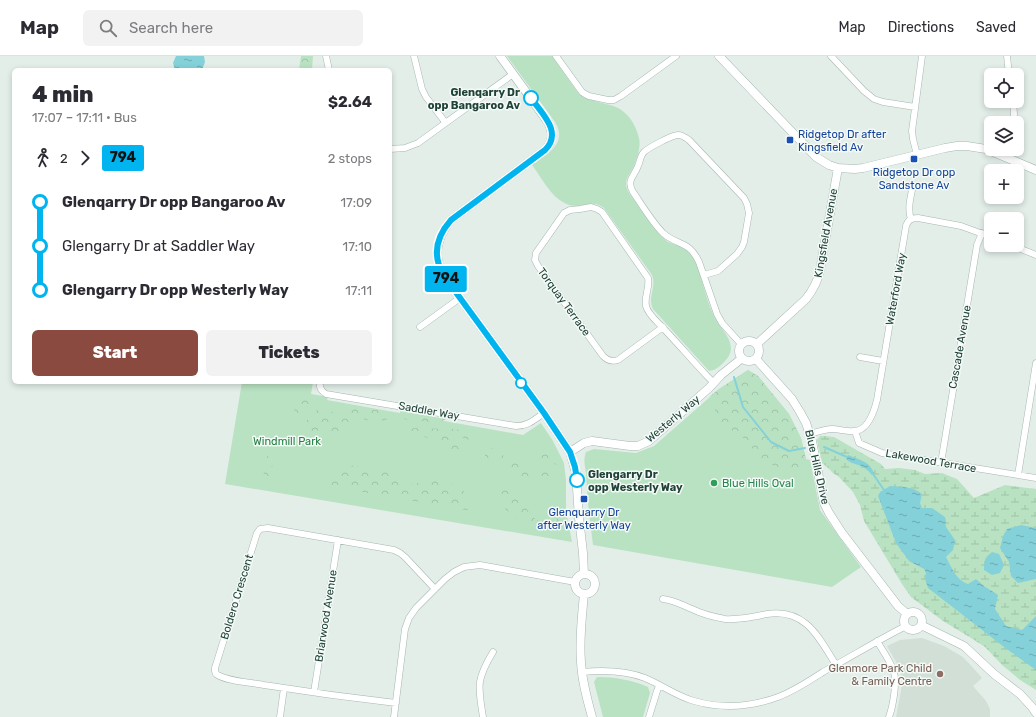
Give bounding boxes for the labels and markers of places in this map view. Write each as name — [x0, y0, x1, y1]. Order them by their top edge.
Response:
place label: Glenqarry Dr opp Bangaroo Av — [428, 86, 520, 112]
marker: Glenqarry Dr opp Bangaroo Av — [523, 90, 539, 106]
place label: Ridgetop Dr after Kingsfield Av — [798, 128, 887, 154]
marker: Ridgetop Dr after Kingsfield Av — [785, 135, 795, 145]
marker: Ridgetop Dr opp Sandstone Av — [909, 154, 919, 164]
place label: Ridgetop Dr opp Sandstone Av — [873, 166, 955, 192]
unlabelled marker — [515, 377, 527, 389]
place label: Glengarry Dr opp Westerly Way — [588, 468, 683, 494]
marker: Glengarry Dr opp Westerly Way — [569, 472, 585, 488]
place label: Blue Hills Oval — [722, 477, 794, 490]
marker: Blue Hills Oval — [709, 478, 719, 488]
marker: Glenquarry Dr after Westerly Way — [579, 494, 589, 504]
place label: Glenquarry Dr after Westerly Way — [537, 506, 631, 532]
place label: Glenmore Park Child & Family Centre — [829, 662, 932, 688]
marker: Glenmore Park Child & Family Centre — [935, 669, 945, 679]

